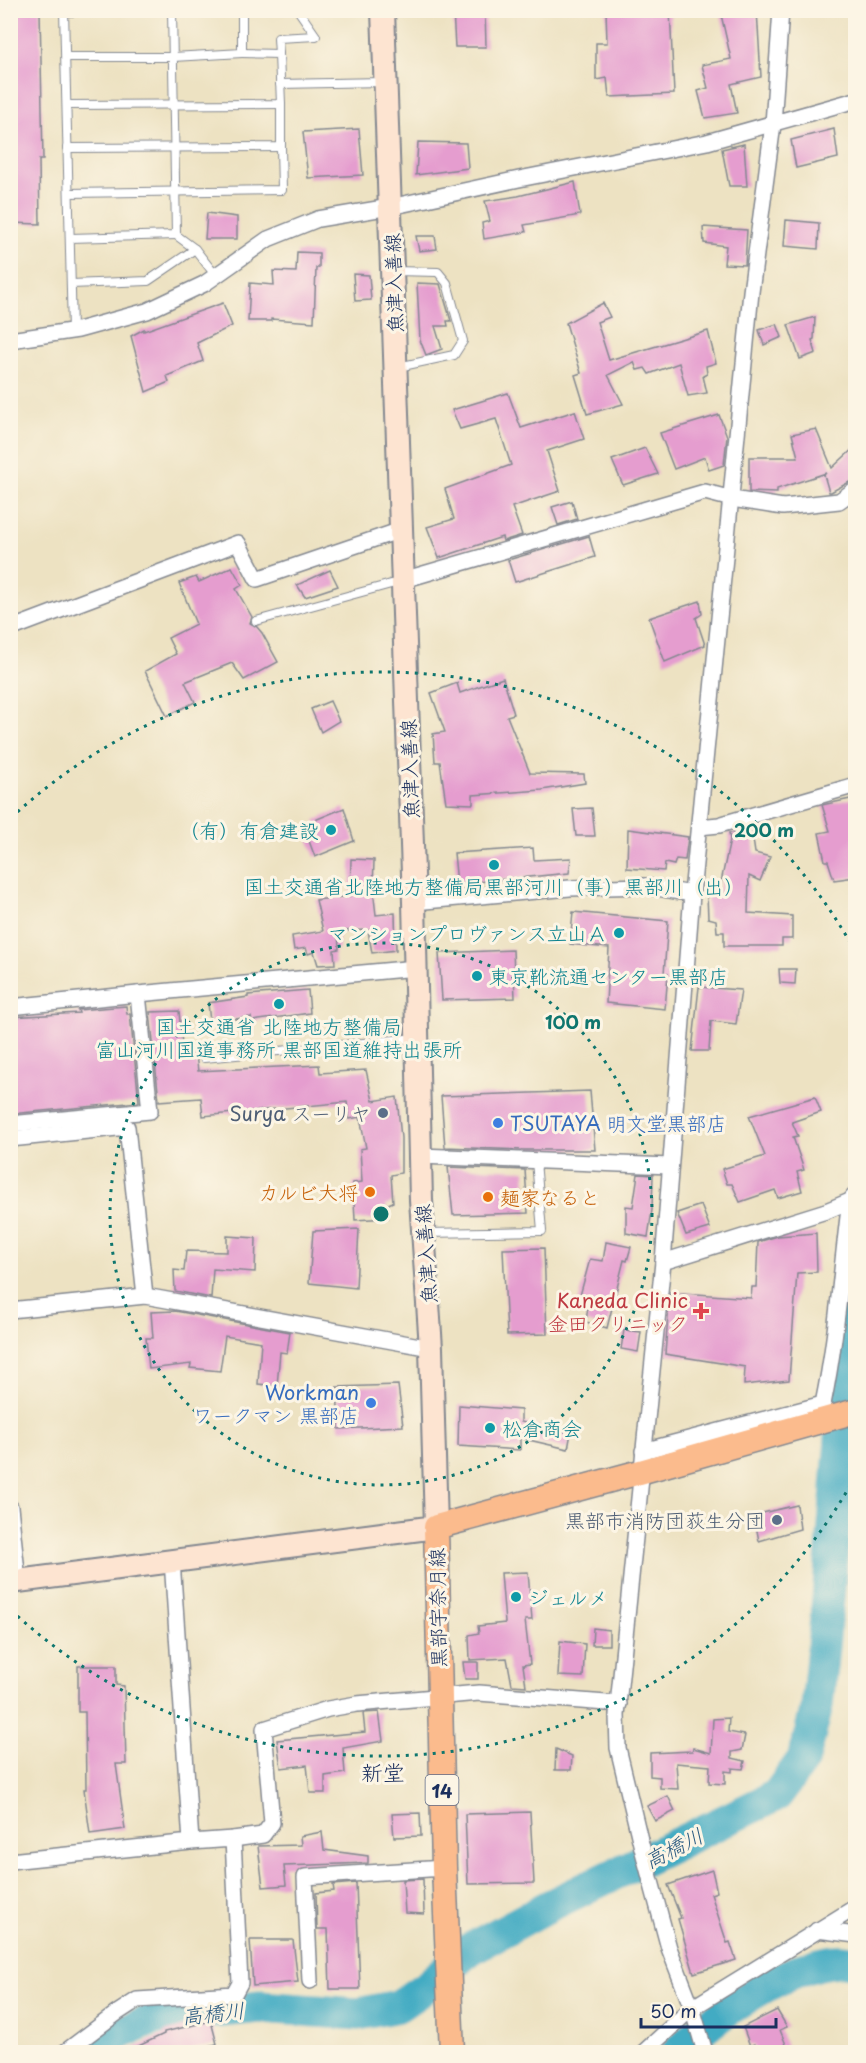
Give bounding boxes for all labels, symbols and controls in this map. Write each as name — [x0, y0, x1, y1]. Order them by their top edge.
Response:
street label: 魚津入善線 — [376, 233, 410, 333]
street label: 魚津入善線 — [392, 719, 426, 819]
place label: （有）有倉建設 — [179, 815, 319, 845]
text: 200 m — [734, 816, 794, 843]
marker: （有）有倉建設 — [324, 823, 338, 837]
marker: 国土交通省北陸地方整備局黒部河川（事）黒部川（出） — [487, 858, 501, 872]
place label: 国土交通省北陸地方整備局黒部河川（事）黒部川（出） — [244, 871, 744, 901]
place label: マンションプロヴァンス立山Ａ — [328, 918, 607, 948]
marker: マンションプロヴァンス立山Ａ — [612, 926, 626, 940]
place label: 東京靴流通センター黒部店 — [489, 961, 728, 991]
marker: 東京靴流通センター黒部店 — [470, 969, 484, 983]
marker: 国土交通省 北陸地方整備局 富山河川国道事務所 黒部国道維持出張所 — [272, 997, 286, 1011]
text: 100 m — [545, 1008, 601, 1035]
place label: 国土交通省 北陸地方整備局 富山河川国道事務所 黒部国道維持出張所 — [96, 1011, 462, 1064]
place label: Surya スーリヤ — [230, 1098, 371, 1128]
marker: Surya スーリヤ — [376, 1106, 390, 1120]
place label: TSUTAYA 明文堂黒部店 — [510, 1108, 727, 1138]
marker: TSUTAYA 明文堂黒部店 — [491, 1116, 505, 1130]
place label: カルビ大将 — [259, 1177, 358, 1207]
place label: 麺家なると — [500, 1182, 600, 1212]
marker: カルビ大将 — [363, 1185, 377, 1199]
marker: 麺家なると — [481, 1190, 495, 1204]
street label: 魚津入善線 — [407, 1203, 443, 1305]
centre of rings — [371, 1204, 391, 1224]
place label: Kaneda Clinic 金田クリニック — [548, 1285, 688, 1338]
marker: Kaneda Clinic 金田クリニック — [692, 1302, 710, 1320]
place label: Workman ワークマン 黒部店 — [193, 1377, 359, 1430]
marker: Workman ワークマン 黒部店 — [364, 1396, 378, 1410]
place label: 松倉商会 — [502, 1413, 582, 1443]
marker: 松倉商会 — [483, 1421, 497, 1435]
place label: 黒部市消防団荻生分団 — [565, 1505, 765, 1535]
marker: 黒部市消防団荻生分団 — [770, 1513, 784, 1527]
street label: 黒部宇奈月線 — [421, 1548, 453, 1668]
place label: ジェルメ — [528, 1582, 608, 1612]
marker: ジェルメ — [509, 1590, 523, 1604]
district label: 新堂 — [361, 1755, 405, 1788]
road number: 14 — [426, 1775, 458, 1805]
water label: 高橋川 — [638, 1818, 708, 1876]
scale bar — [641, 1991, 776, 2029]
water label: 高橋川 — [180, 1993, 246, 2031]
text: 50 m — [650, 1997, 697, 2024]

